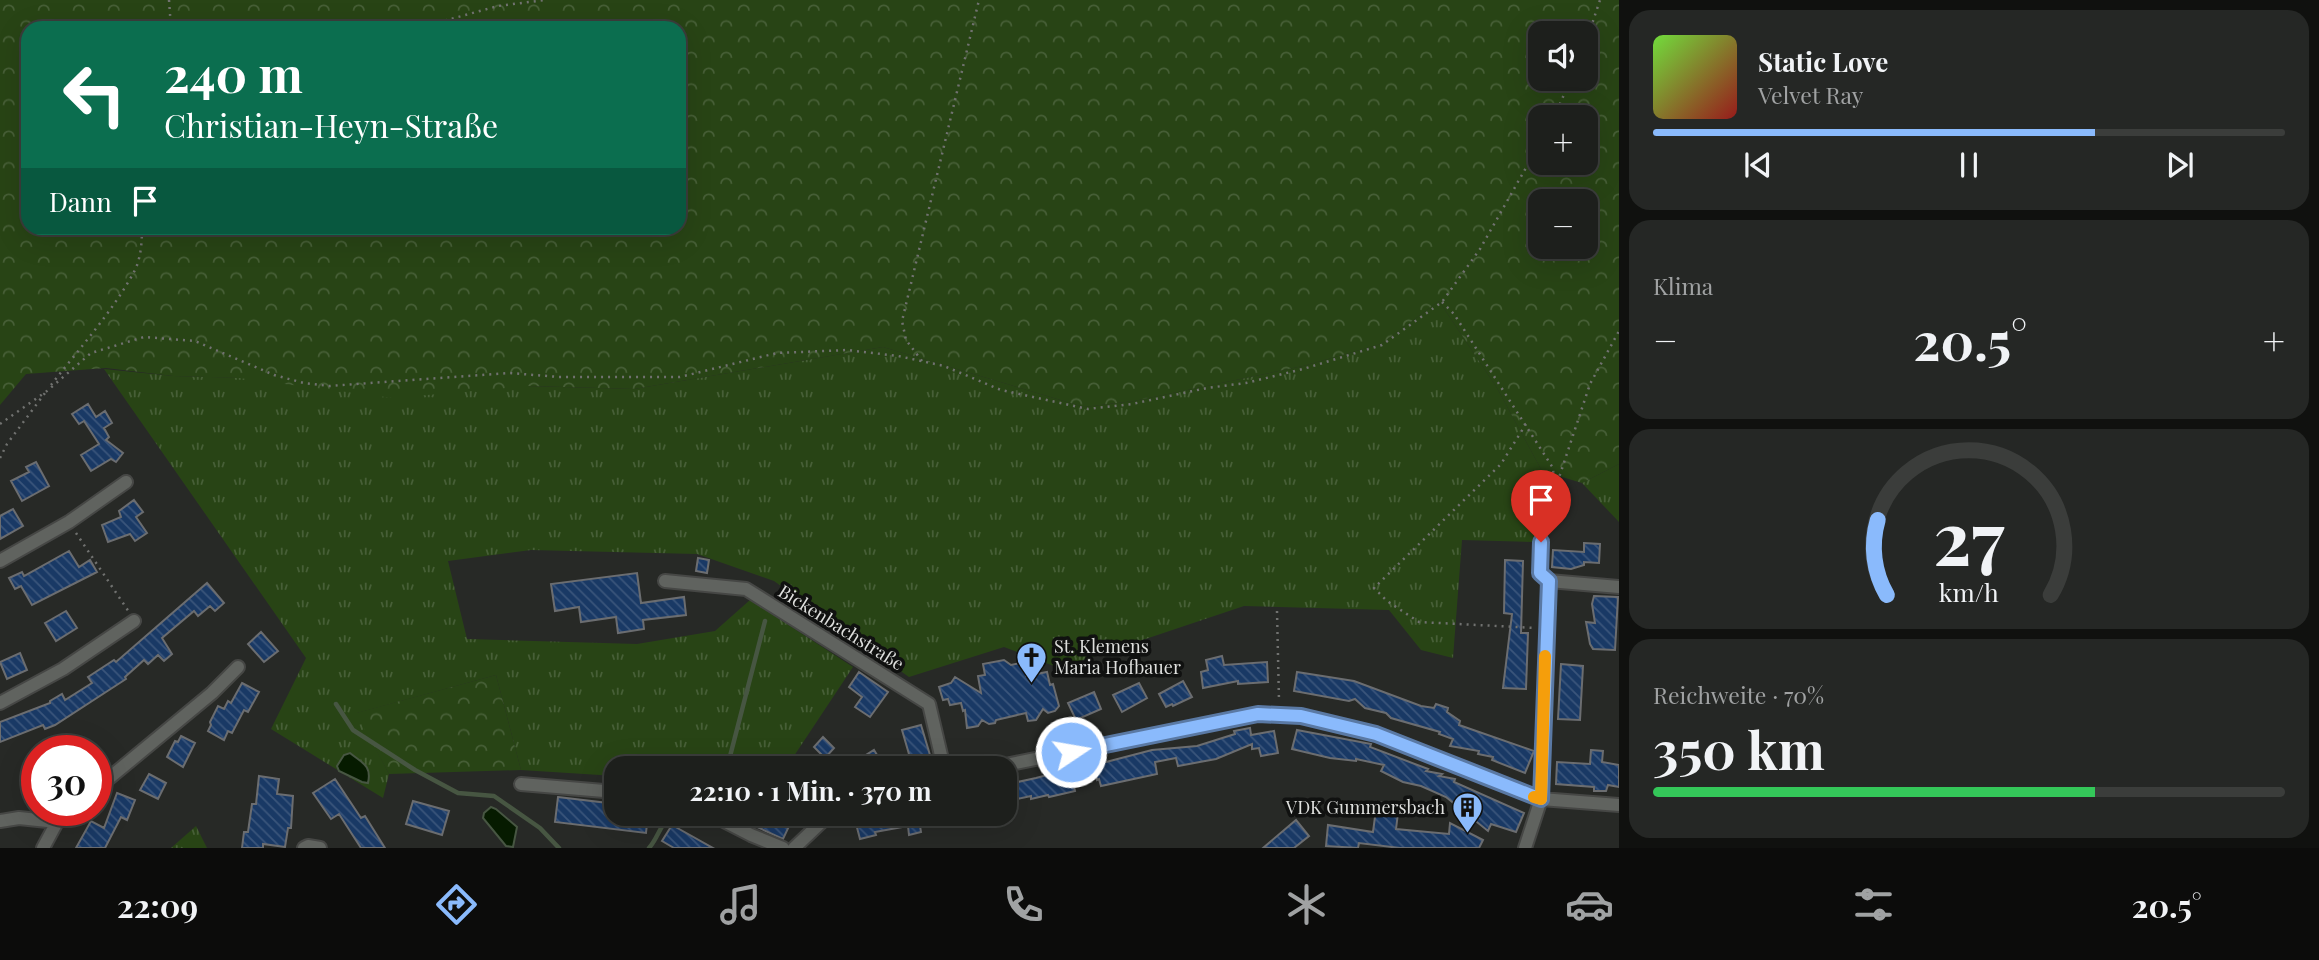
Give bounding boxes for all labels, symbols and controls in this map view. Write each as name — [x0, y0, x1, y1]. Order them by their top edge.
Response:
map controls — [1528, 21, 1598, 259]
button: sound — [1528, 21, 1598, 91]
text: 240 m — [164, 40, 303, 105]
text: Static Love — [1758, 44, 1888, 79]
icon: left — [49, 49, 140, 140]
text: Velvet Ray — [1758, 79, 1863, 110]
text: Christian-Heyn-Straße — [164, 103, 498, 146]
button: + — [1528, 105, 1598, 175]
icon: previous — [1739, 146, 1777, 184]
icon: pause — [1950, 146, 1988, 184]
icon: next — [2161, 146, 2199, 184]
icon: arrive — [126, 182, 164, 220]
text: Dann — [49, 184, 112, 219]
button: − — [1528, 189, 1598, 259]
text: Klima — [1653, 270, 1713, 301]
text: 20.5° — [1913, 305, 2027, 374]
text: − — [1653, 314, 1678, 365]
text: + — [2263, 314, 2285, 365]
pin — [1511, 470, 1571, 542]
icon: arrive — [1522, 481, 1560, 519]
text: 27 — [1933, 486, 2005, 583]
text: km/h — [1939, 575, 1999, 608]
street label: Bickenbachstraße — [774, 579, 909, 675]
place label: St. Klemens Maria Hofbauer — [1054, 634, 1181, 679]
church icon: St. Klemens Maria Hofbauer — [1014, 640, 1048, 684]
text: Reichweite · 70% — [1653, 679, 1824, 710]
text: 350 km — [1653, 714, 1825, 783]
position arrow — [1034, 715, 1108, 789]
speed limit sign: 30 — [21, 735, 112, 826]
text: 22:10 · 1 Min. · 370 m — [689, 773, 932, 808]
building icon: VDK Gummersbach — [1451, 791, 1485, 835]
place label: VDK Gummersbach — [1285, 795, 1445, 819]
icon: directions — [432, 880, 481, 929]
icon: music — [716, 880, 765, 929]
icon: phone — [999, 880, 1048, 929]
icon: climate — [1282, 880, 1331, 929]
icon: car — [1565, 880, 1614, 929]
icon: filters — [1849, 880, 1898, 929]
text: 22:09 — [117, 883, 198, 926]
text: 20.5° — [2132, 883, 2202, 926]

